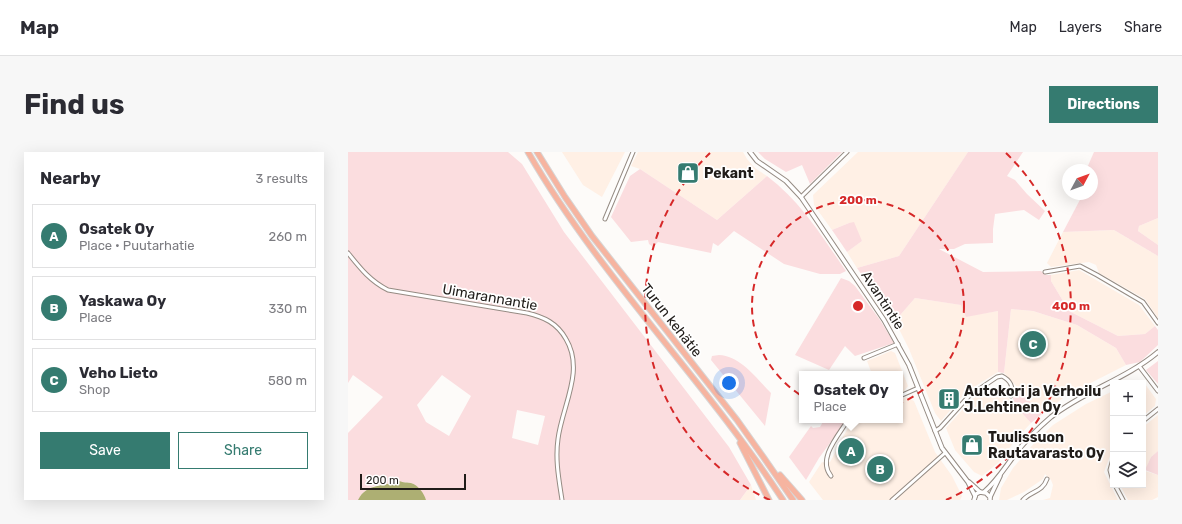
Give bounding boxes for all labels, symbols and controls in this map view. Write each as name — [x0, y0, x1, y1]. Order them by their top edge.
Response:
text: Map — [20, 16, 59, 39]
text: Map — [1010, 19, 1037, 36]
text: Layers — [1059, 19, 1102, 36]
text: Share — [1124, 19, 1162, 36]
button: Directions — [1049, 86, 1158, 123]
text: Find us — [24, 88, 124, 121]
shop icon: Pekant — [675, 160, 701, 186]
north arrow — [1062, 164, 1098, 200]
place label: Pekant — [704, 165, 754, 182]
text: Nearby — [40, 168, 101, 188]
text: 3 results — [256, 171, 308, 186]
text: 200 m — [839, 193, 877, 207]
text: Osatek Oy — [79, 220, 154, 238]
text: A — [49, 229, 59, 244]
text: 260 m — [269, 229, 307, 244]
text: Place · Puutarhatie — [79, 238, 195, 253]
street label: Avantintie — [857, 268, 908, 333]
street label: Turun kehätie — [638, 280, 706, 361]
street label: Uimarannantie — [441, 281, 539, 314]
text: Yaskawa Oy — [79, 292, 166, 310]
centre of rings — [851, 299, 865, 313]
text: 400 m — [1052, 299, 1090, 313]
text: B — [49, 301, 59, 316]
text: 330 m — [268, 301, 307, 316]
text: Place — [79, 310, 112, 325]
pin: C — [1020, 329, 1046, 359]
text: Veho Lieto — [79, 364, 158, 382]
popup — [799, 371, 903, 423]
text: C — [49, 373, 59, 388]
text: 580 m — [268, 373, 307, 388]
your location — [719, 373, 739, 393]
map controls — [1110, 380, 1146, 488]
button: + — [1110, 380, 1146, 416]
text: Osatek Oy — [813, 381, 889, 399]
text: Shop — [79, 382, 110, 397]
place label: Autokori ja Verhoilu J.Lehtinen Oy — [964, 383, 1101, 416]
building icon: Autokori ja Verhoilu J.Lehtinen Oy — [936, 386, 962, 412]
text: Place — [813, 399, 847, 414]
button: − — [1110, 416, 1146, 452]
place label: Tuulissuon Rautavarasto Oy — [988, 429, 1105, 462]
button: Save — [40, 432, 170, 469]
button: Share — [178, 432, 308, 469]
shop icon: Tuulissuon Rautavarasto Oy — [959, 432, 985, 458]
pin: A — [838, 436, 864, 466]
button: layers — [1110, 452, 1146, 488]
pin: B — [867, 454, 893, 484]
scale bar — [360, 472, 466, 491]
text: 200 m — [366, 474, 399, 487]

